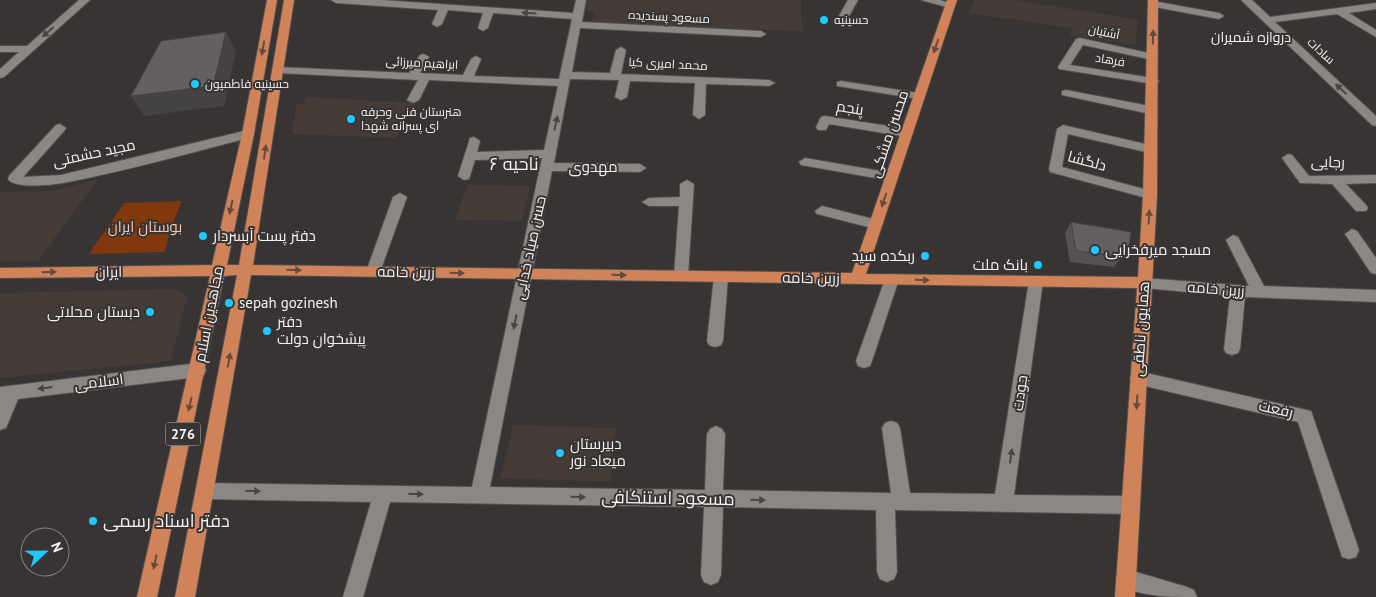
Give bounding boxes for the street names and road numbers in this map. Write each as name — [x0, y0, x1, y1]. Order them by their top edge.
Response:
street label: مسعود پسندیده — [628, 7, 710, 28]
street label: آشتیان — [1087, 21, 1122, 42]
street label: سادات — [1305, 34, 1338, 67]
street label: فرهاد — [1094, 50, 1126, 69]
street label: ابراهیم میرزائی — [385, 53, 459, 73]
street label: محمد امیری کیا — [628, 54, 708, 73]
street label: محسن مشکی — [865, 88, 913, 180]
street label: پنجم — [835, 96, 865, 120]
street label: مجید حشمتی — [51, 134, 137, 172]
street label: دلگشا — [1066, 146, 1109, 175]
street label: رجایی — [1311, 151, 1345, 173]
street label: مهدوی — [568, 157, 618, 177]
street label: حسن صیاد خدایی — [509, 194, 551, 302]
street label: ایران — [96, 262, 122, 282]
street label: زرین خامه — [377, 262, 435, 282]
street label: مجاهدین اسلام — [190, 264, 228, 364]
street label: زرین خامه — [782, 268, 840, 288]
street label: زرین خامه — [1187, 277, 1245, 301]
street label: همایون ناطقی — [1128, 281, 1154, 377]
street label: اسلامی — [73, 369, 125, 395]
street label: جودت — [1008, 374, 1031, 412]
street label: رفعت — [1257, 395, 1295, 422]
road number: 276 — [166, 422, 200, 446]
street label: مسعود استنکافی — [601, 485, 735, 510]

